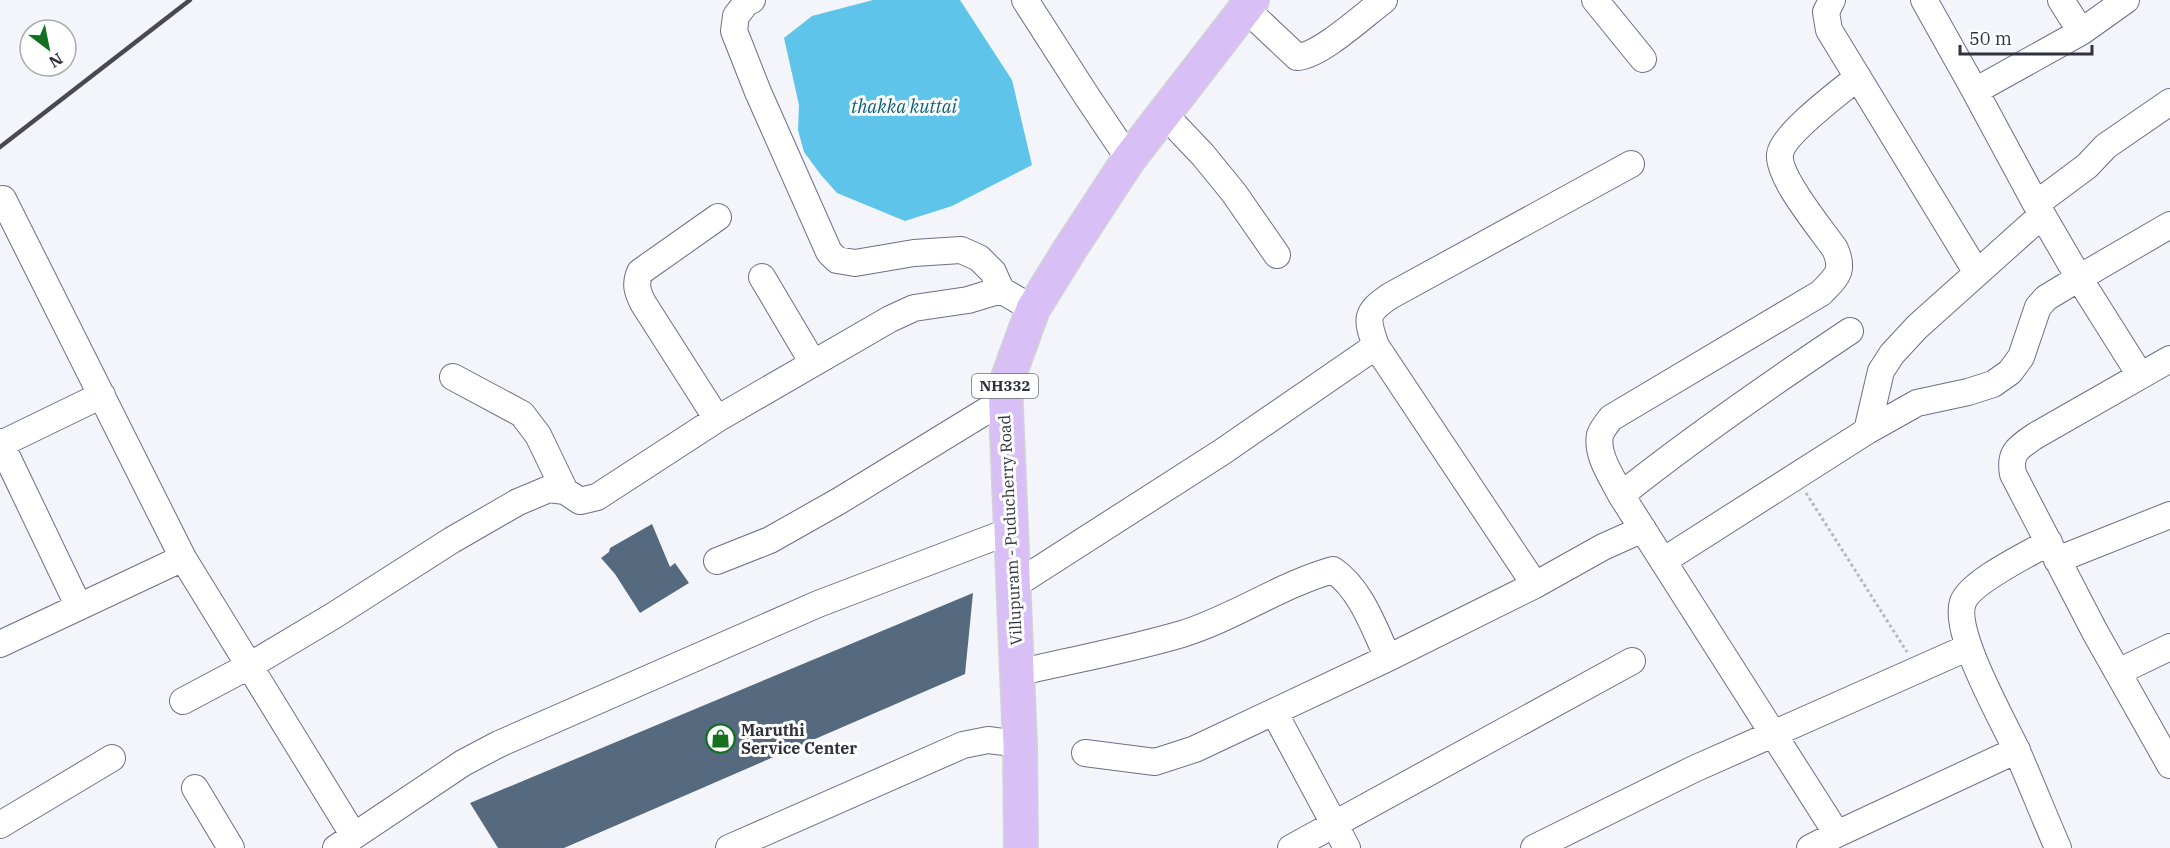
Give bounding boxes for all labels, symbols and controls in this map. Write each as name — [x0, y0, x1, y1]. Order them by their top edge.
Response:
north arrow — [18, 18, 78, 78]
scale bar — [1960, 18, 2092, 56]
text: 50 m — [1969, 27, 2012, 50]
text: N — [45, 49, 67, 73]
water label: thakka kuttai — [851, 95, 958, 118]
road number: NH332 — [972, 374, 1038, 398]
street label: Villupuram - Puducherry Road — [994, 414, 1026, 646]
place label: Maruthi Service Center — [741, 720, 857, 758]
shop icon: Maruthi Service Center — [704, 723, 736, 755]

